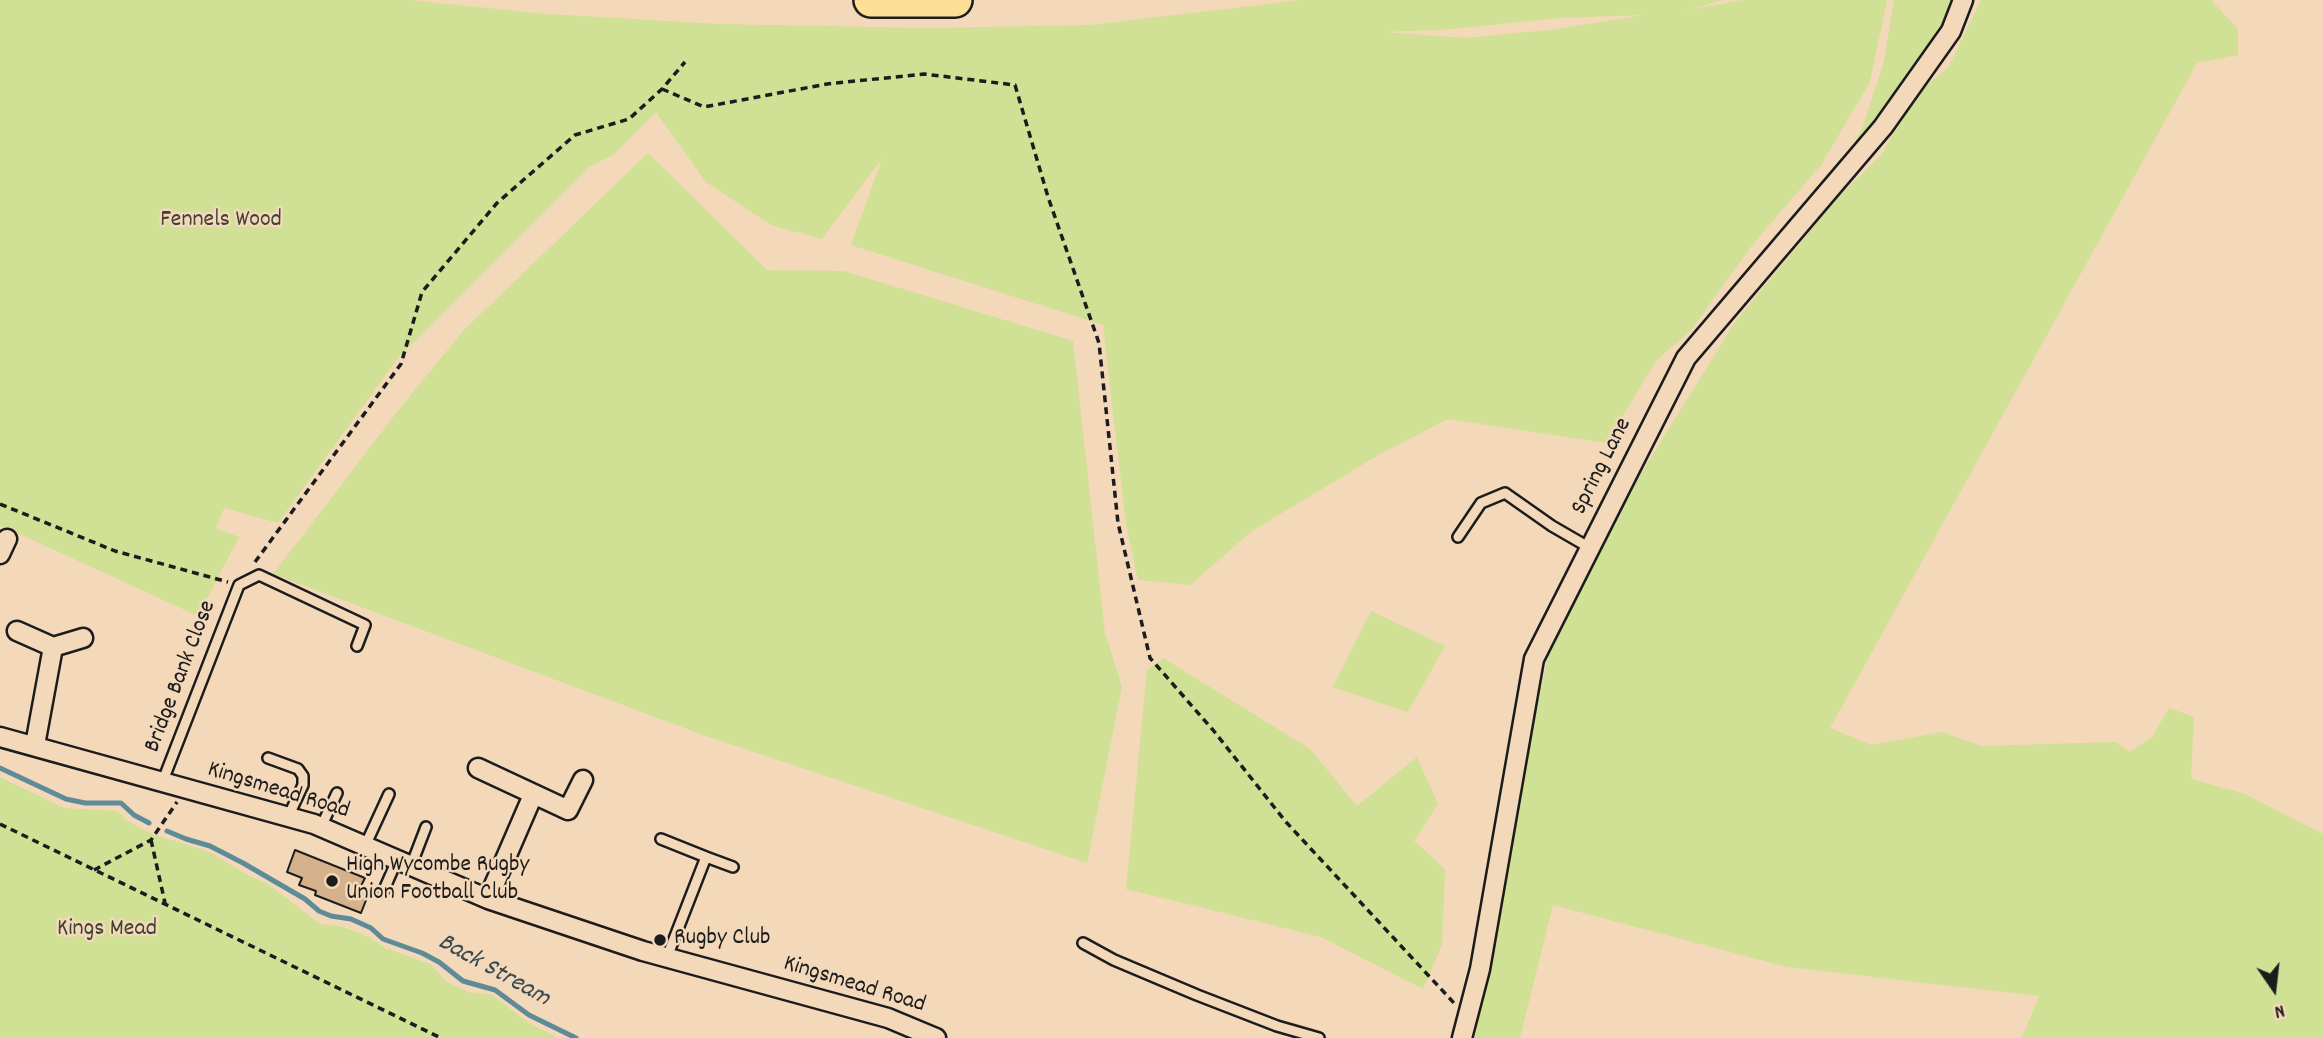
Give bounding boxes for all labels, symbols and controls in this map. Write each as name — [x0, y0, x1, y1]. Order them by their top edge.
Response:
park label: Fennels Wood — [160, 208, 282, 236]
street label: Spring Lane — [1566, 414, 1640, 520]
street label: Bridge Bank Close — [140, 597, 224, 757]
street label: Kingsmead Road — [203, 757, 353, 827]
place label: High Wycombe Rugby Union Football Club — [346, 853, 529, 909]
marker: High Wycombe Rugby Union Football Club — [324, 873, 340, 889]
park label: Kings Mead — [57, 917, 157, 945]
place label: Rugby Club — [674, 926, 770, 954]
water label: Back Stream — [431, 928, 555, 1016]
marker: Rugby Club — [652, 932, 668, 948]
street label: Kingsmead Road — [779, 951, 929, 1021]
north arrow — [2239, 954, 2309, 1024]
text: N — [2271, 996, 2287, 1024]

